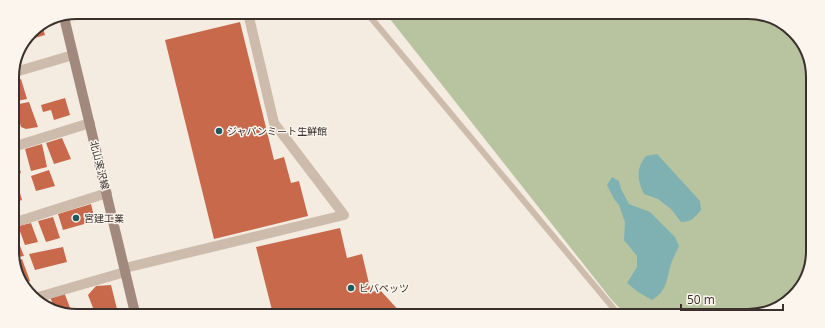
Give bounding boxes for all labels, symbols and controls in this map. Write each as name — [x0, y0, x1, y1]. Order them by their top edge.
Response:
place label: ジャパンミート生鮮館 — [227, 124, 327, 138]
marker: ジャパンミート生鮮館 — [214, 126, 224, 136]
street label: 北山実沢線 — [87, 139, 113, 191]
place label: 宮建工業 — [84, 211, 124, 225]
marker: 宮建工業 — [71, 213, 81, 223]
place label: ビバペッツ — [359, 281, 409, 295]
marker: ビバペッツ — [346, 283, 356, 293]
scale bar — [681, 286, 783, 312]
text: 50 m — [687, 291, 715, 308]

